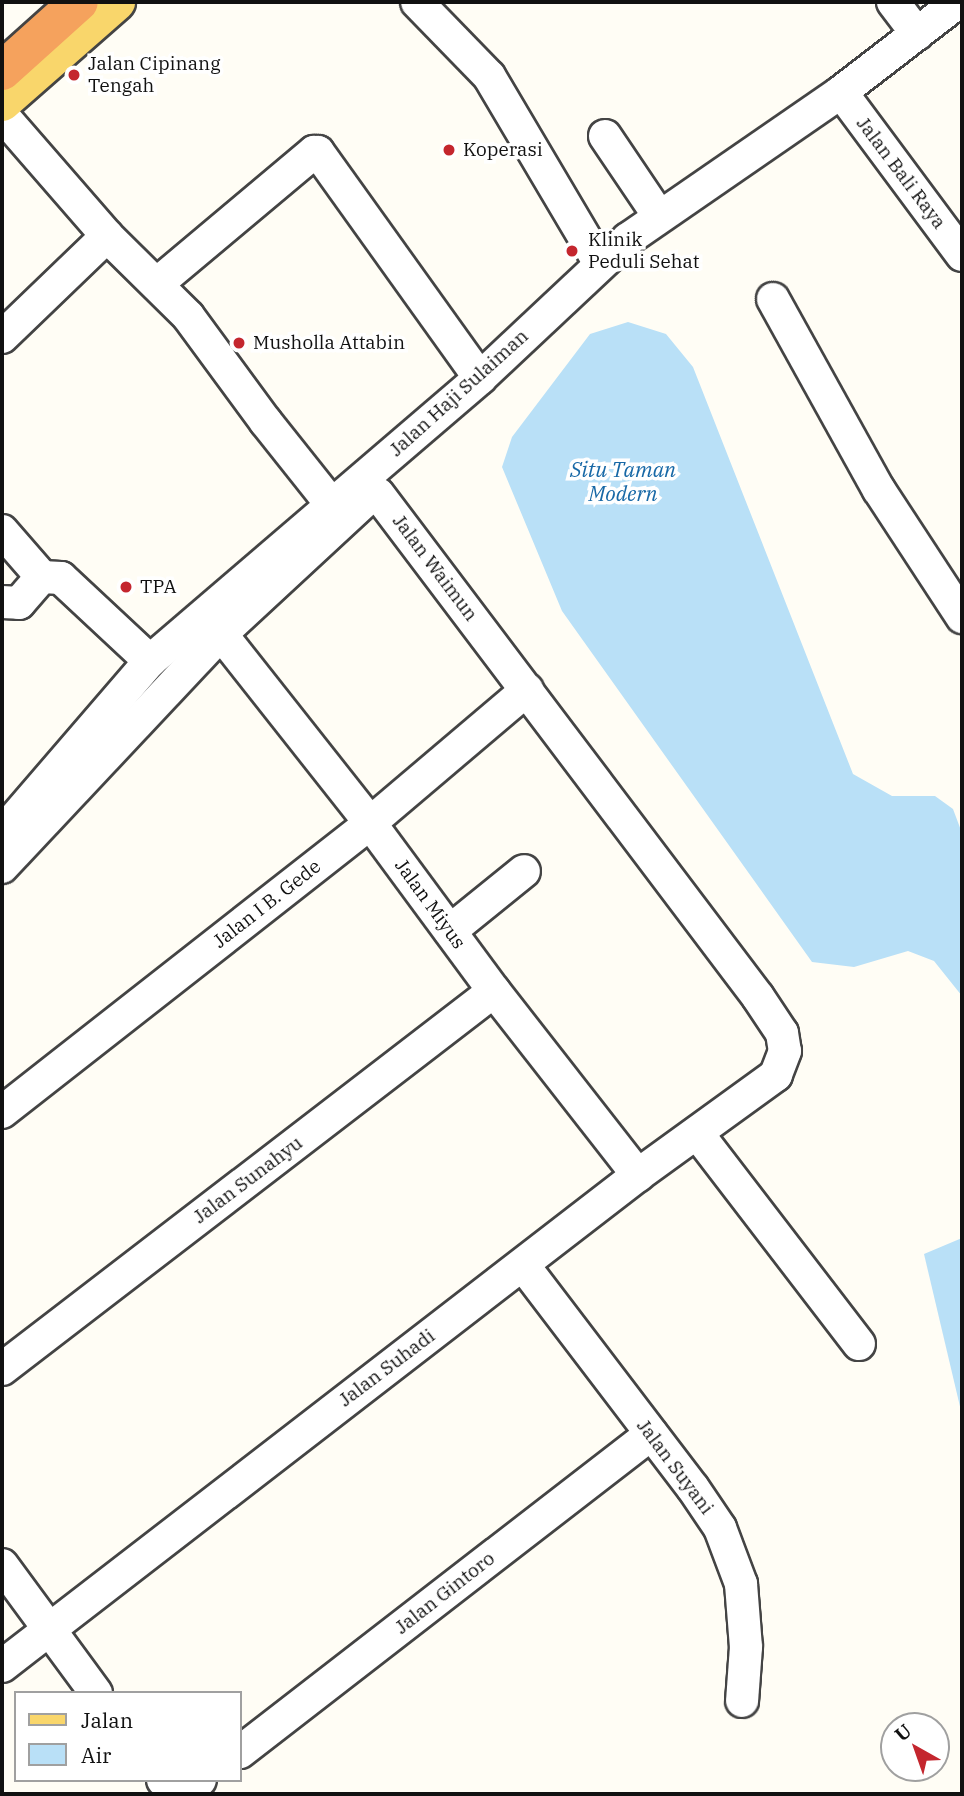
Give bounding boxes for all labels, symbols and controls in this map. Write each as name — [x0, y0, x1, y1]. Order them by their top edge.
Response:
place label: Jalan Cipinang Tengah — [88, 53, 221, 97]
marker: Jalan Cipinang Tengah — [66, 67, 82, 83]
street label: Jalan Bali Raya — [852, 113, 950, 233]
place label: Koperasi — [463, 139, 543, 161]
marker: Koperasi — [441, 142, 457, 158]
place label: Klinik Peduli Sehat — [588, 229, 699, 273]
marker: Klinik Peduli Sehat — [562, 241, 582, 261]
street label: Jalan Haji Sulaiman — [385, 325, 533, 461]
place label: Musholla Attabin — [253, 332, 405, 354]
marker: Musholla Attabin — [231, 335, 247, 351]
water label: Situ Taman Modern — [570, 456, 676, 506]
street label: Jalan Waimun — [388, 510, 482, 626]
place label: TPA — [140, 576, 176, 598]
marker: TPA — [118, 579, 134, 595]
street label: Jalan I B. Gede — [209, 855, 325, 953]
street label: Jalan Miyus — [390, 855, 470, 953]
street label: Jalan Sunahyu — [189, 1132, 307, 1228]
street label: Jalan Suhadi — [335, 1325, 439, 1411]
street label: Jalan Suyani — [632, 1415, 718, 1519]
street label: Jalan Gintoro — [391, 1547, 499, 1639]
legend — [14, 1691, 242, 1782]
text: Jalan — [81, 1706, 133, 1734]
north arrow — [880, 1712, 950, 1782]
text: U — [889, 1719, 916, 1746]
text: Air — [81, 1741, 111, 1769]

